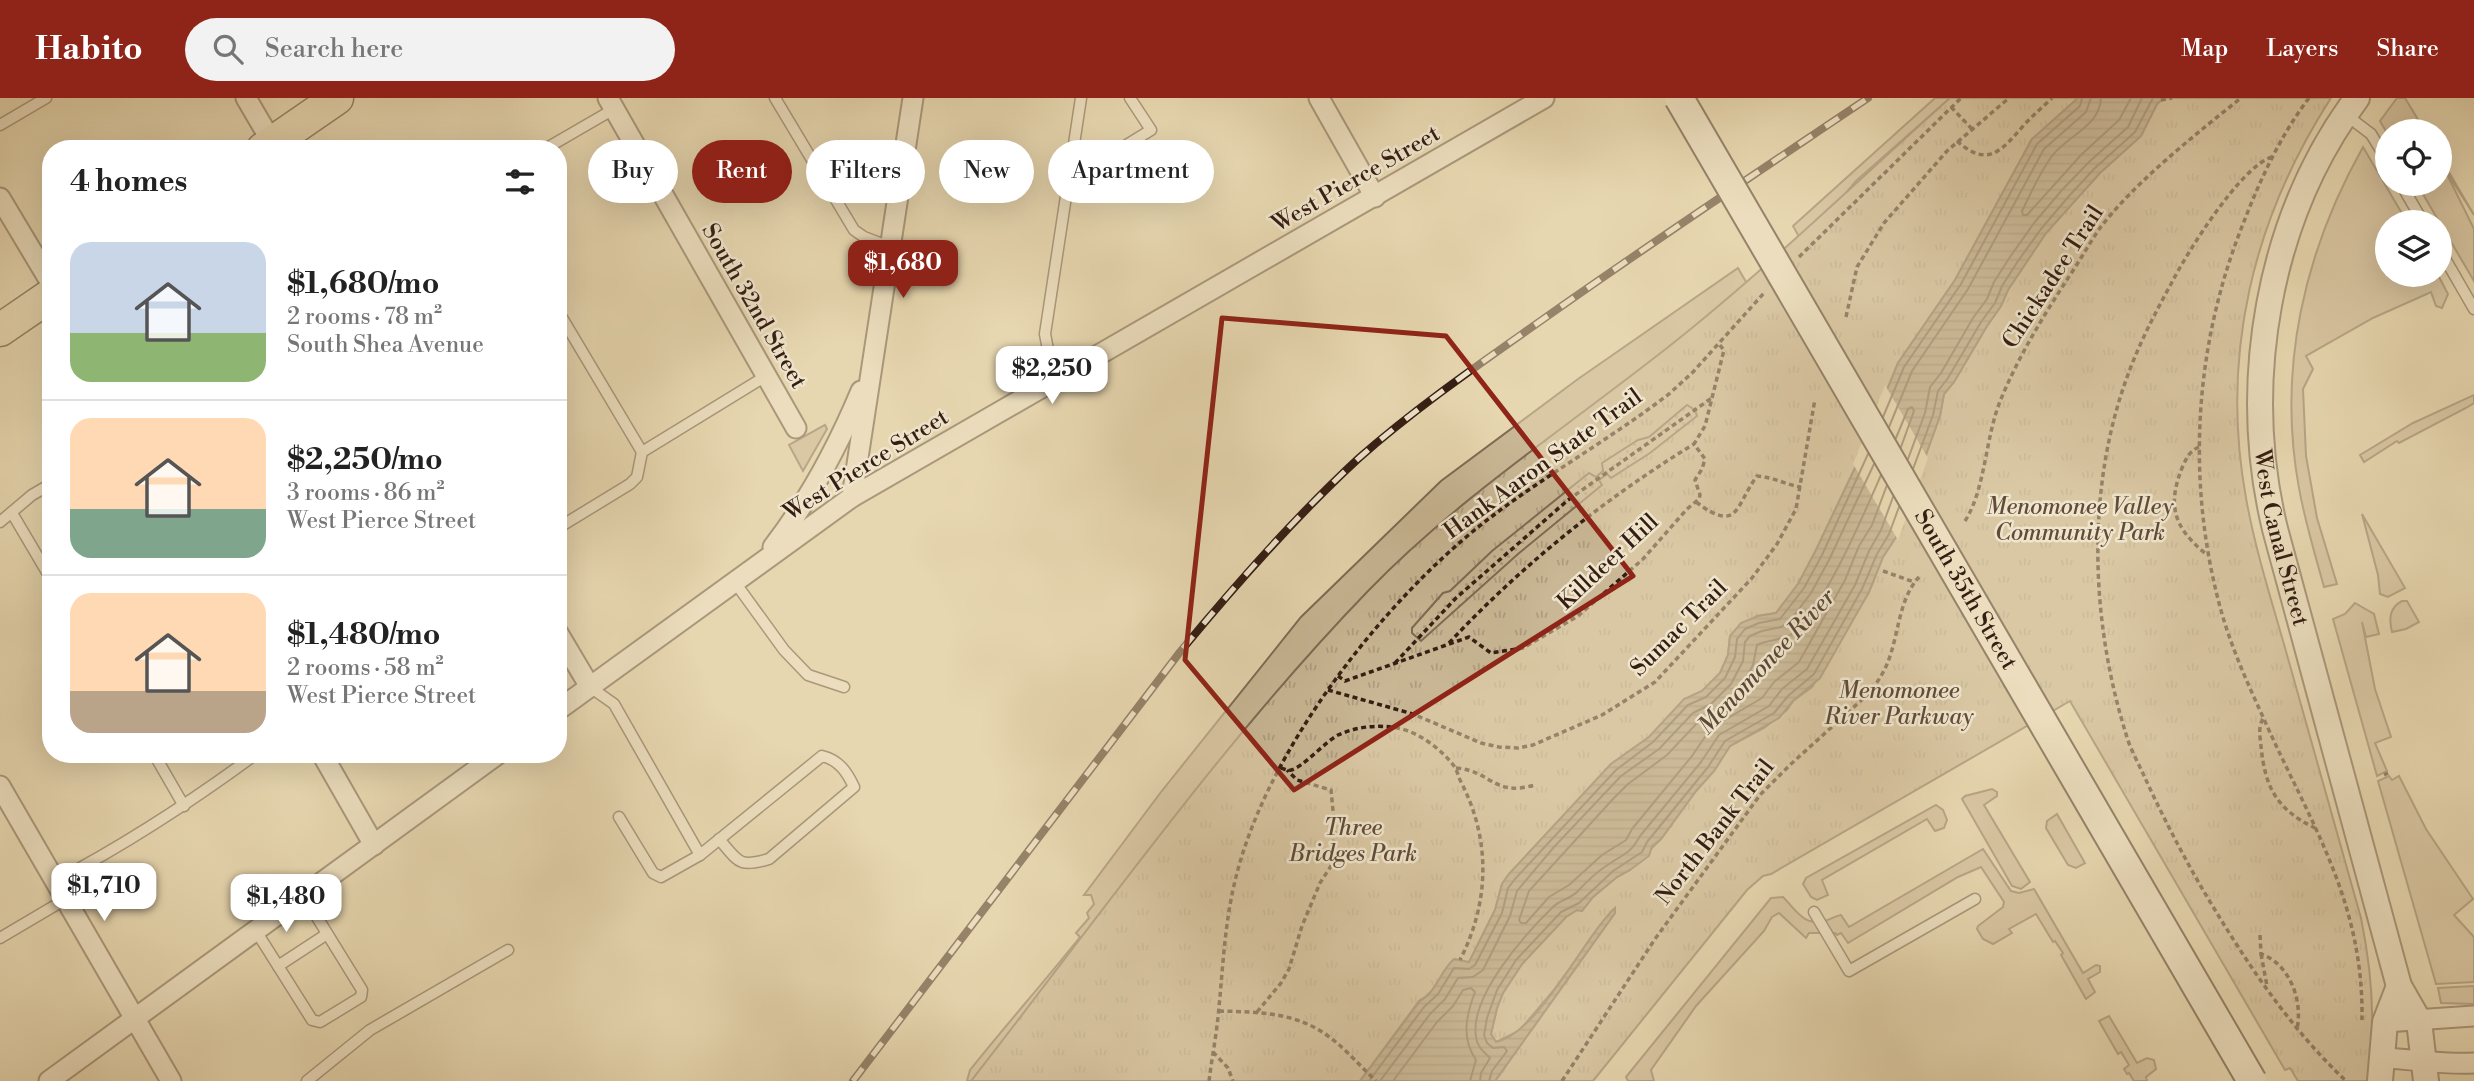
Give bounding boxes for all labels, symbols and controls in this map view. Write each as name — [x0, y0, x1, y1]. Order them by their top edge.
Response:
search box — [185, 18, 675, 81]
text: Habito — [35, 29, 143, 70]
icon: search — [209, 30, 247, 68]
text: Search here — [265, 33, 404, 65]
text: Map — [2181, 34, 2228, 64]
text: Layers — [2266, 34, 2338, 64]
text: Share — [2376, 34, 2439, 64]
map controls — [2375, 119, 2452, 287]
button: locate — [2375, 119, 2452, 196]
street label: West Pierce Street — [1266, 120, 1445, 239]
chip: Buy — [588, 140, 678, 203]
chip: Rent — [692, 140, 792, 203]
chip: Filters — [806, 140, 925, 203]
chip: New — [939, 140, 1034, 203]
chip: Apartment — [1048, 140, 1214, 203]
text: 4 homes — [70, 163, 187, 201]
icon: filters — [501, 163, 539, 201]
street label: Chickadee Trail — [1996, 200, 2110, 354]
button: layers — [2375, 210, 2452, 287]
street label: South 32nd Street — [695, 219, 813, 393]
pin: $1,680 — [846, 240, 960, 300]
text: $1,680 — [864, 249, 942, 277]
text: $1,680/mo — [287, 265, 439, 303]
icon: home — [126, 270, 210, 354]
text: 2 rooms · 78 m² — [287, 303, 442, 331]
text: South Shea Avenue — [287, 331, 484, 359]
pin: $2,250 — [995, 346, 1109, 406]
text: $2,250 — [1012, 355, 1092, 383]
street label: Hank Aaron State Trail — [1438, 383, 1648, 545]
street label: West Pierce Street — [778, 403, 954, 528]
text: $2,250/mo — [287, 441, 443, 479]
icon: home — [126, 446, 210, 530]
street label: West Canal Street — [2248, 447, 2315, 629]
text: 3 rooms · 86 m² — [287, 479, 444, 507]
park label: Menomonee Valley Community Park — [1986, 493, 2175, 547]
street label: South 35th Street — [1908, 504, 2023, 675]
text: West Pierce Street — [287, 507, 476, 535]
street label: Killdeer Hill — [1551, 508, 1665, 616]
street label: Sumac Trail — [1625, 574, 1733, 682]
water label: Menomonee River — [1692, 582, 1843, 741]
text: $1,480/mo — [287, 616, 441, 654]
icon: home — [126, 621, 210, 705]
text: 2 rooms · 58 m² — [287, 654, 444, 682]
park label: Menomonee River Parkway — [1823, 677, 1975, 731]
text: West Pierce Street — [287, 682, 476, 710]
street label: North Bank Trail — [1650, 754, 1780, 910]
park label: Three Bridges Park — [1288, 814, 1417, 868]
pin: $1,710 — [47, 864, 161, 923]
text: $1,710 — [67, 872, 141, 900]
pin: $1,480 — [229, 874, 343, 934]
text: $1,480 — [247, 883, 325, 911]

